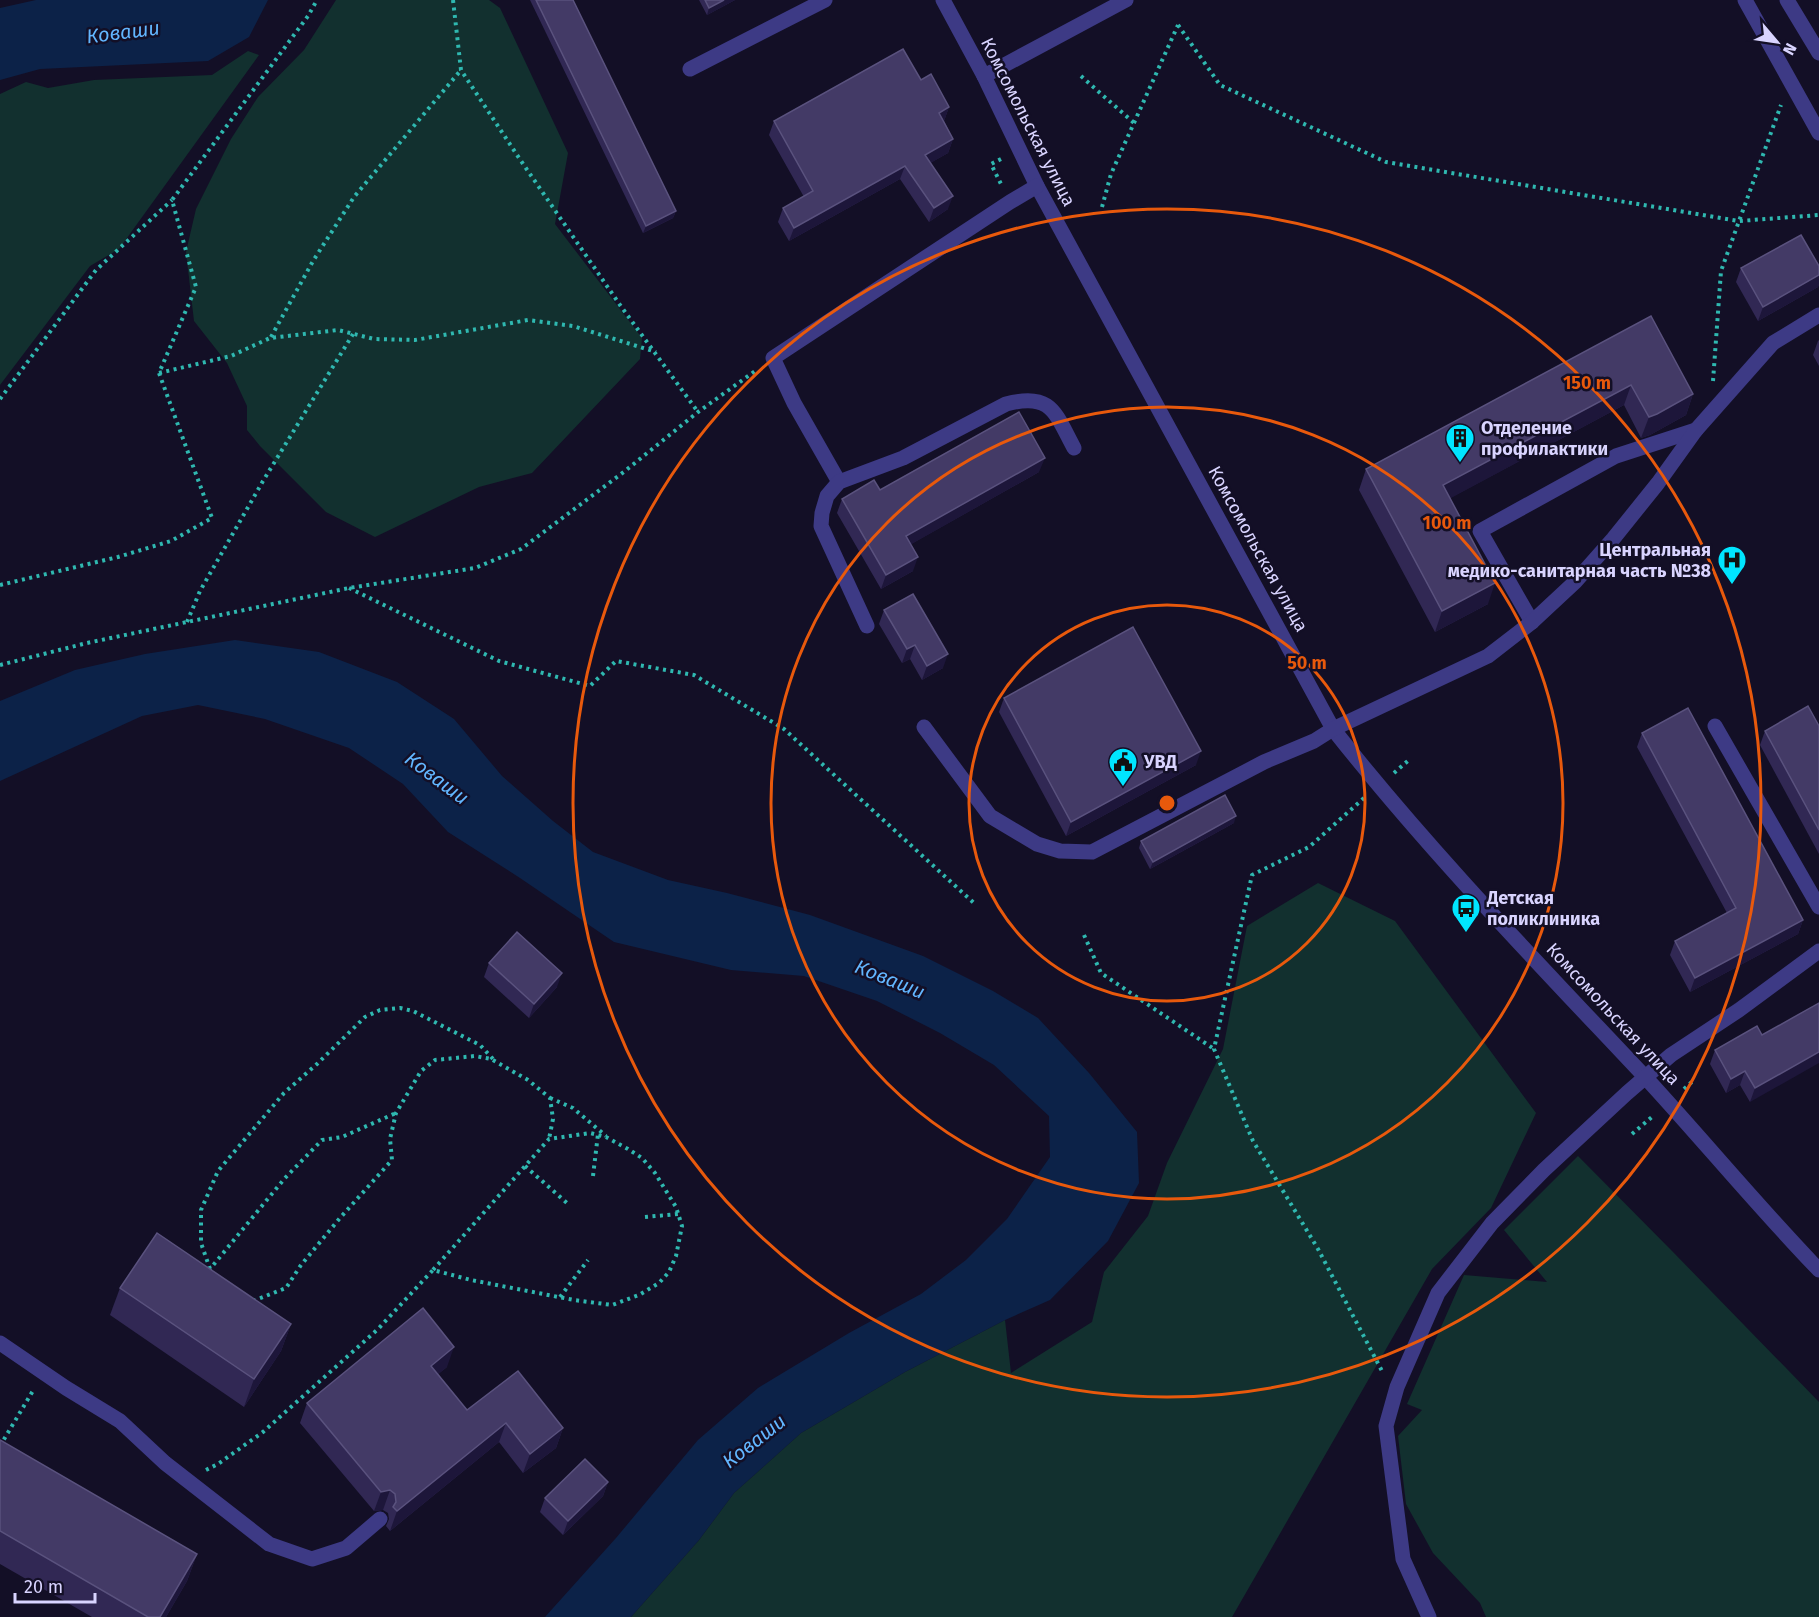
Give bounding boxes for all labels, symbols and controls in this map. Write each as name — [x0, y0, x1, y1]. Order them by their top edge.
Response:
north arrow — [1747, 12, 1807, 72]
water label: Коваши — [85, 16, 161, 48]
street label: Комсомольская улица — [976, 34, 1080, 210]
text: N — [1779, 40, 1801, 58]
text: 150 m — [1563, 372, 1611, 394]
place label: Отделение профилактики — [1481, 417, 1608, 460]
building icon: Отделение профилактики — [1444, 422, 1476, 464]
street label: Комсомольская улица — [1203, 462, 1313, 636]
text: 100 m — [1423, 512, 1471, 534]
place label: Центральная медико-санитарная часть №38 — [1448, 539, 1711, 582]
hospital icon: Центральная медико-санитарная часть №38 — [1716, 544, 1748, 586]
text: 50 m — [1287, 652, 1327, 674]
water label: Коваши — [400, 746, 474, 810]
public building icon: УВД — [1107, 746, 1139, 788]
place label: УВД — [1143, 751, 1177, 773]
centre of rings — [1157, 793, 1177, 813]
place label: Детская поликлиника — [1486, 887, 1600, 930]
bus stop icon: Детская поликлиника — [1450, 892, 1482, 934]
street label: Комсомольская улица — [1542, 938, 1684, 1090]
water label: Коваши — [851, 954, 929, 1004]
water label: Коваши — [718, 1409, 790, 1473]
scale bar — [15, 1566, 94, 1604]
text: 20 m — [24, 1576, 63, 1598]

